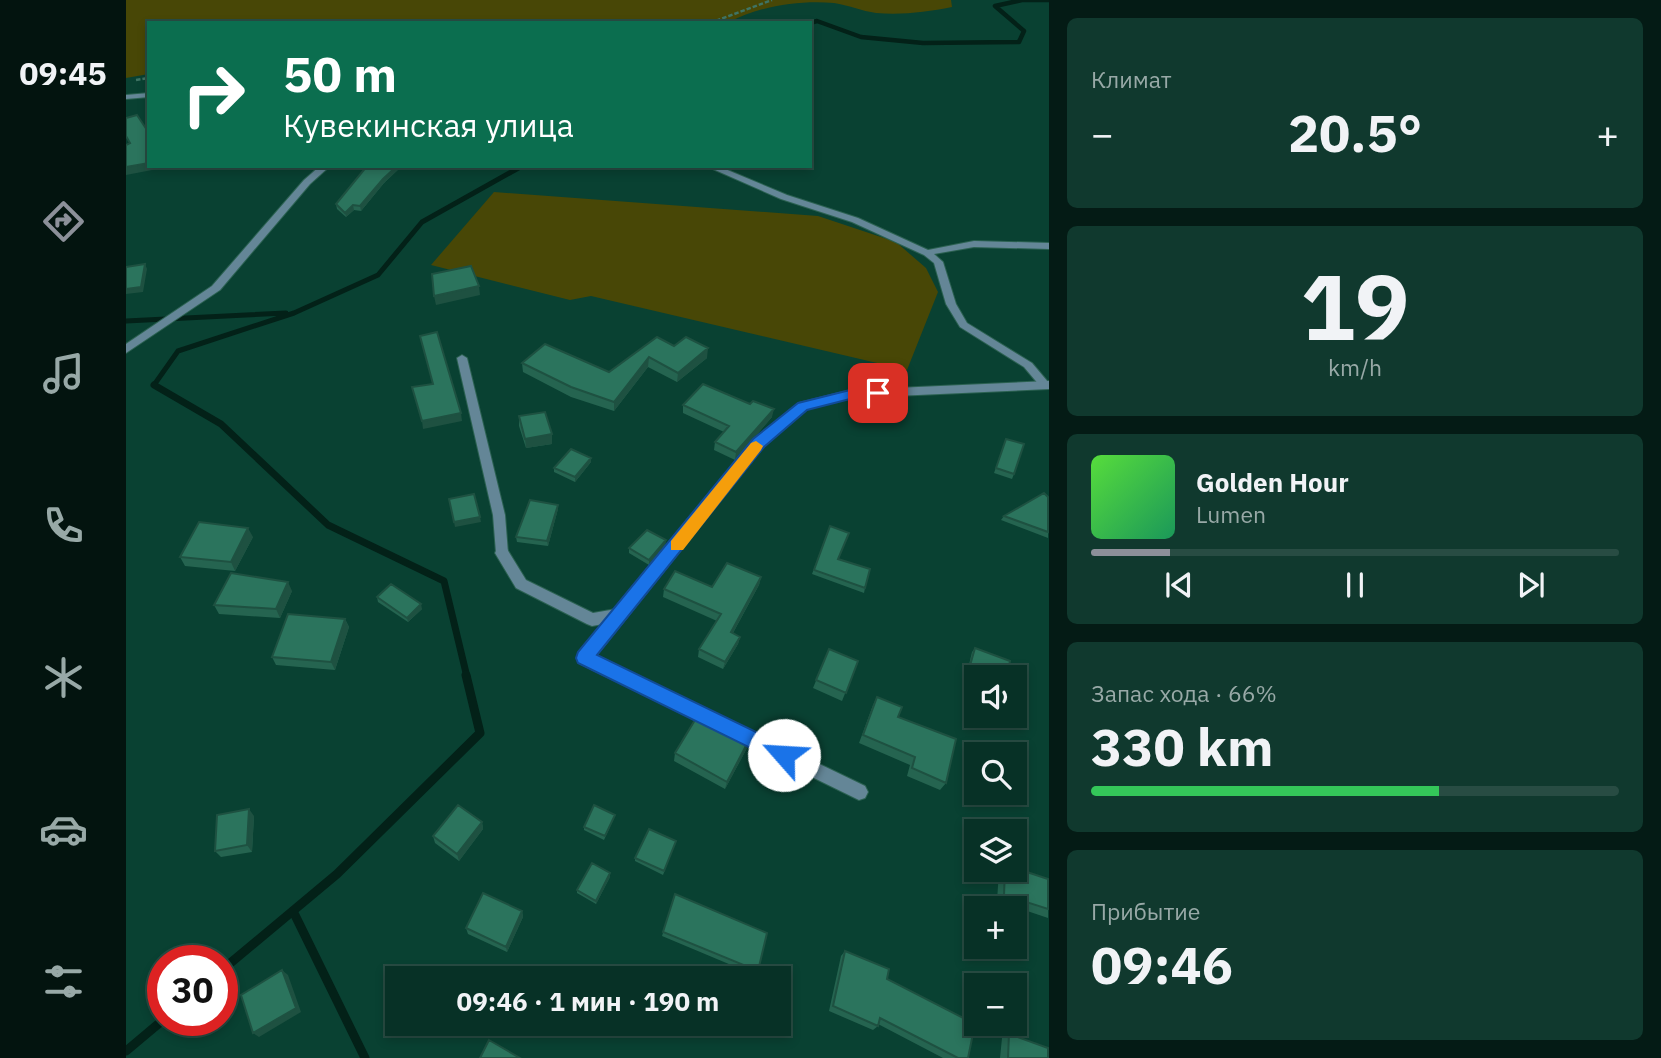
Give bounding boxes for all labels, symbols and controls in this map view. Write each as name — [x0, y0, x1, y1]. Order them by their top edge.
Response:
text: 50 m — [283, 42, 397, 105]
icon: right — [168, 49, 259, 140]
text: 09:45 — [19, 52, 107, 94]
text: Климат — [1091, 64, 1172, 94]
text: 20.5° — [1288, 99, 1422, 166]
text: Кувекинская улица — [283, 104, 574, 146]
text: − — [1091, 109, 1114, 158]
text: + — [1596, 109, 1619, 158]
icon: directions — [39, 197, 88, 246]
text: 19 — [1300, 247, 1410, 365]
icon: music — [39, 349, 88, 398]
text: km/h — [1328, 352, 1382, 382]
pin — [848, 363, 908, 423]
icon: arrive — [859, 374, 897, 412]
text: Golden Hour — [1196, 465, 1349, 499]
text: Lumen — [1196, 499, 1266, 529]
icon: phone — [39, 501, 88, 550]
icon: previous — [1160, 566, 1198, 604]
icon: pause — [1336, 566, 1374, 604]
icon: next — [1512, 566, 1550, 604]
icon: climate — [39, 653, 88, 702]
map controls — [964, 665, 1027, 1036]
button: sound — [964, 665, 1027, 728]
text: Запас хода · 66% — [1091, 678, 1277, 708]
text: 330 km — [1091, 713, 1273, 780]
position arrow — [747, 718, 821, 792]
button: search — [964, 742, 1027, 805]
icon: car — [39, 805, 88, 854]
button: layers — [964, 819, 1027, 882]
button: + — [964, 896, 1027, 959]
text: Прибытие — [1091, 896, 1200, 926]
text: 09:46 — [1091, 931, 1233, 998]
speed limit sign: 30 — [147, 945, 238, 1036]
icon: filters — [39, 957, 88, 1006]
button: − — [964, 973, 1027, 1036]
text: 09:46 · 1 мин · 190 m — [457, 984, 719, 1018]

